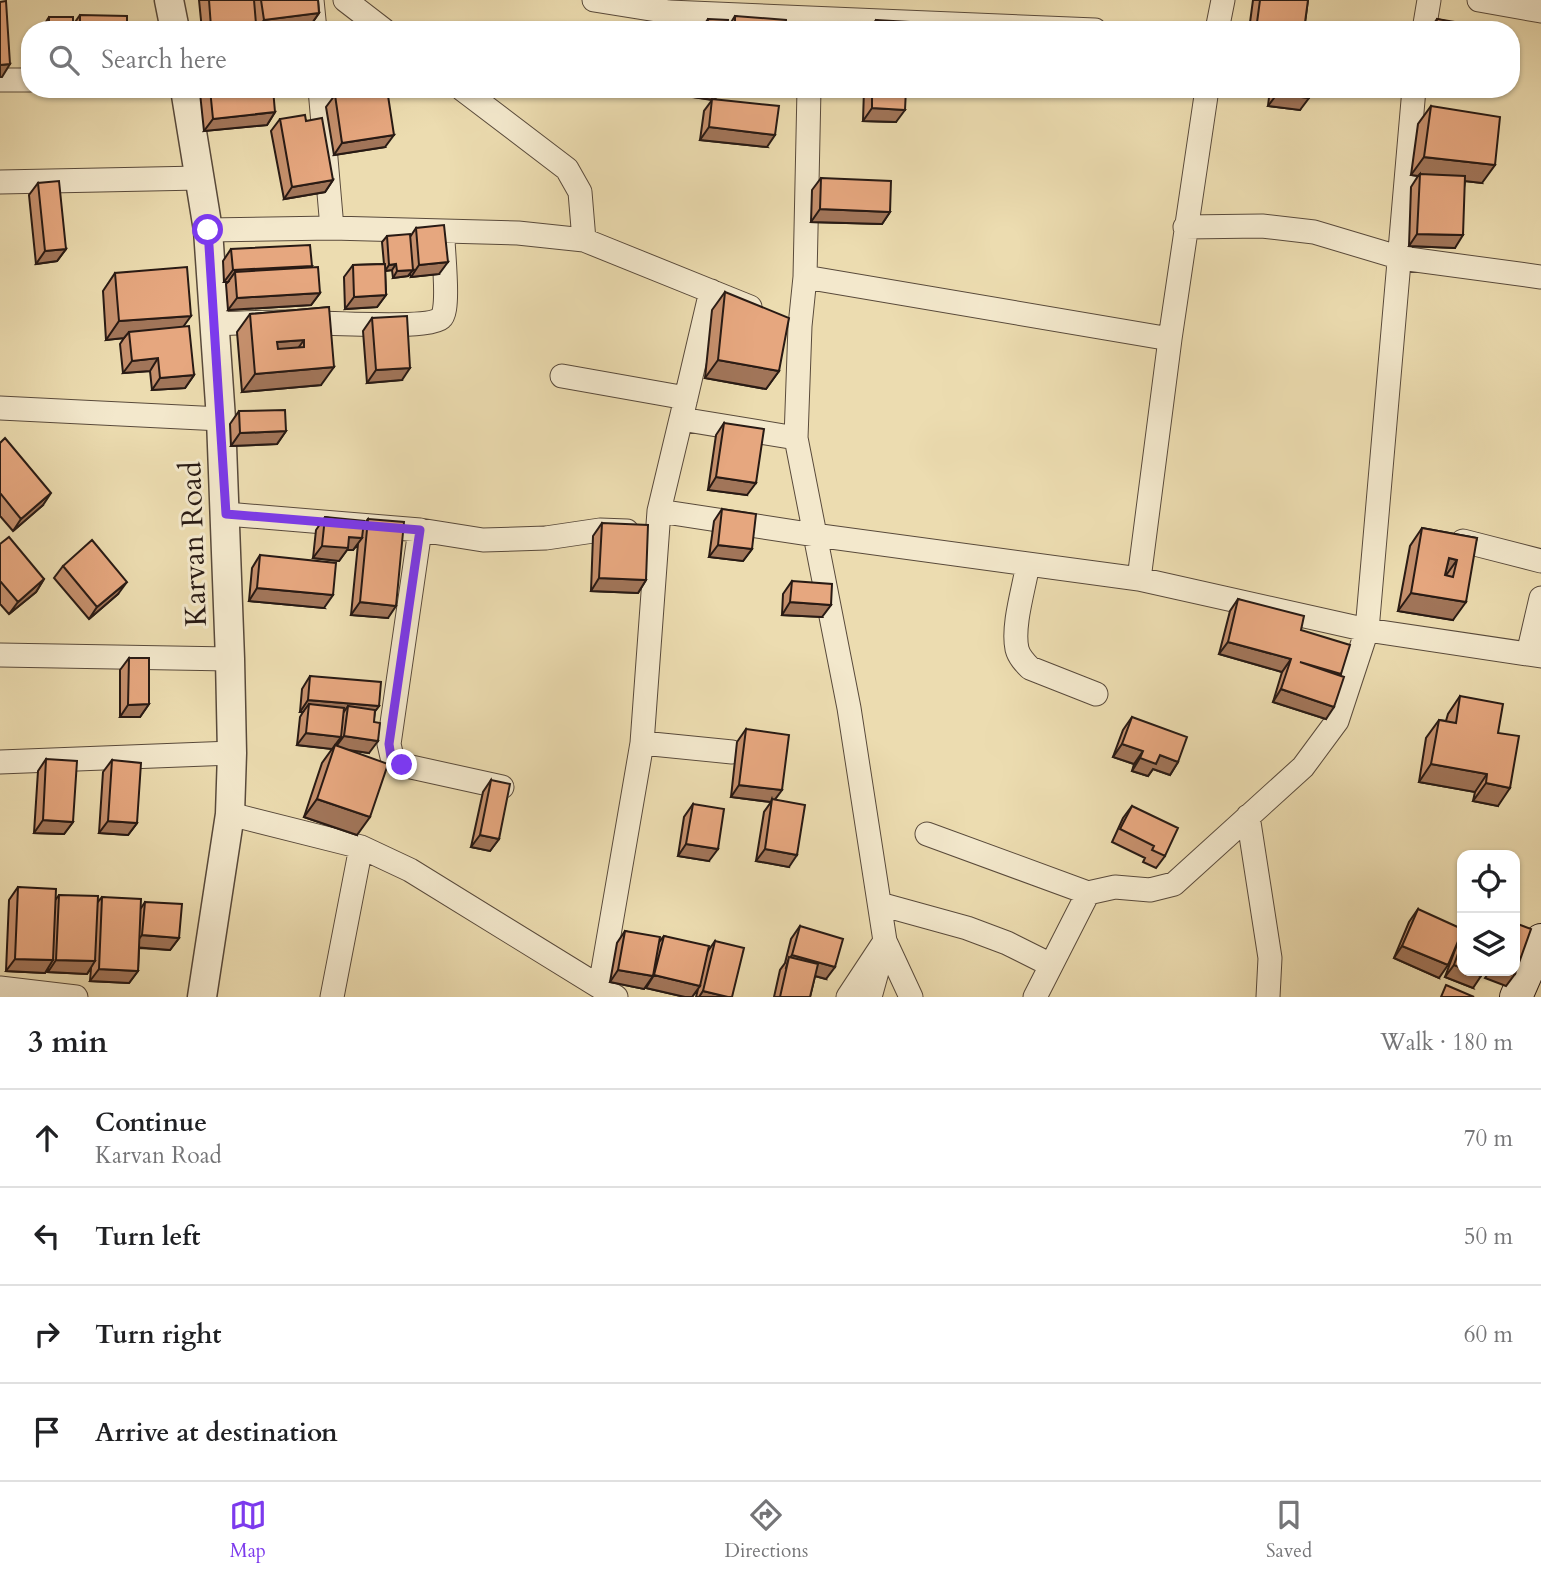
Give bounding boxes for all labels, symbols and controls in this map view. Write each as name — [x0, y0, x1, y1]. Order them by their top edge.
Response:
search box — [21, 21, 1520, 98]
icon: search — [45, 41, 83, 79]
text: Search here — [101, 42, 227, 77]
route start — [192, 214, 223, 245]
street label: Karvan Road — [170, 461, 217, 627]
route end — [386, 749, 417, 780]
map controls — [1457, 850, 1520, 976]
button: locate — [1457, 850, 1520, 913]
button: layers — [1457, 913, 1520, 976]
text: 3 min — [28, 1022, 108, 1063]
text: Walk · 180 m — [1380, 1027, 1513, 1058]
text: Continue — [95, 1105, 207, 1140]
icon: ahead — [28, 1119, 66, 1157]
text: 70 m — [1464, 1123, 1513, 1154]
text: Karvan Road — [95, 1140, 222, 1171]
icon: left — [28, 1217, 66, 1255]
text: Turn left — [95, 1219, 200, 1254]
text: 50 m — [1464, 1221, 1513, 1252]
icon: right — [28, 1315, 66, 1353]
text: Turn right — [95, 1317, 222, 1352]
text: 60 m — [1464, 1319, 1513, 1350]
icon: arrive — [28, 1413, 66, 1451]
text: Arrive at destination — [95, 1415, 338, 1450]
tab: Map — [229, 1496, 267, 1564]
tab: Directions — [725, 1496, 808, 1564]
tab: Saved — [1266, 1496, 1312, 1564]

